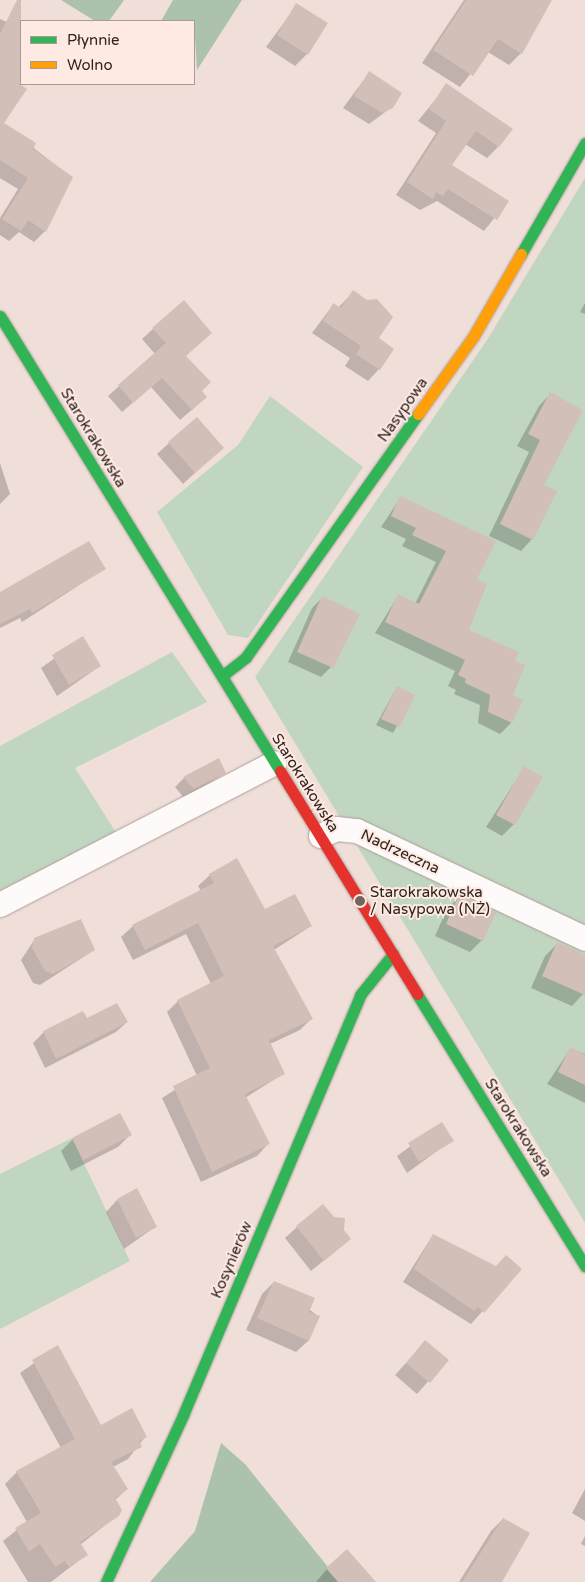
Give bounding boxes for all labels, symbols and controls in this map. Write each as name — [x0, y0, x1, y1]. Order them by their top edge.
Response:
legend — [20, 20, 195, 85]
text: Płynnie — [67, 31, 120, 49]
text: Wolno — [67, 56, 113, 74]
street label: Nasypowa — [374, 374, 432, 446]
street label: Starokrakowska — [56, 385, 130, 491]
street label: Starokrakowska — [268, 730, 342, 836]
street label: Nadrzeczna — [358, 826, 442, 878]
place label: Starokrakowska / Nasypowa (NŻ) — [370, 883, 490, 918]
marker: Starokrakowska / Nasypowa (NŻ) — [354, 895, 366, 907]
street label: Starokrakowska — [481, 1075, 555, 1181]
street label: Kosynierów — [208, 1219, 256, 1301]

